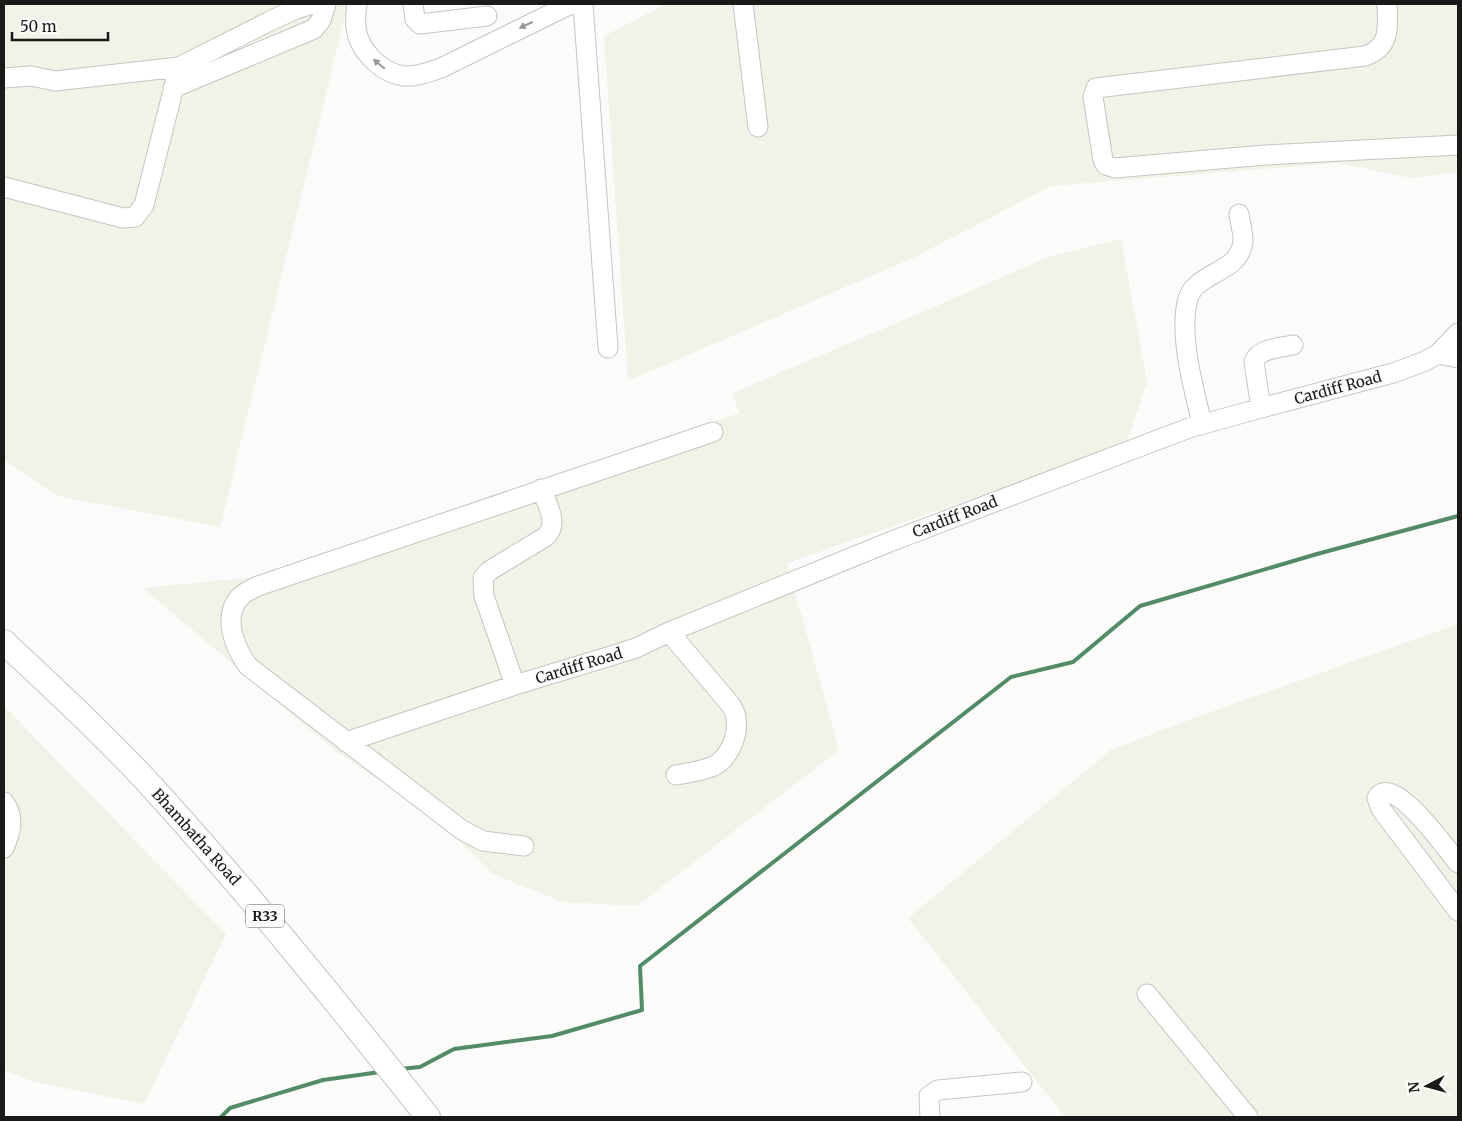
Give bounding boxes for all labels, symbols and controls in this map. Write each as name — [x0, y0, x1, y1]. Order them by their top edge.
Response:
scale bar — [12, 10, 109, 42]
text: 50 m — [20, 17, 57, 36]
one-way arrow — [519, 20, 534, 29]
one-way arrow — [373, 58, 385, 70]
street label: Cardiff Road — [1292, 367, 1384, 408]
street label: Cardiff Road — [910, 492, 1000, 541]
street label: Cardiff Road — [533, 643, 624, 688]
street label: Bhambatha Road — [148, 784, 245, 889]
road number: R33 — [246, 904, 284, 928]
north arrow — [1402, 1061, 1452, 1111]
text: N — [1405, 1081, 1424, 1094]

